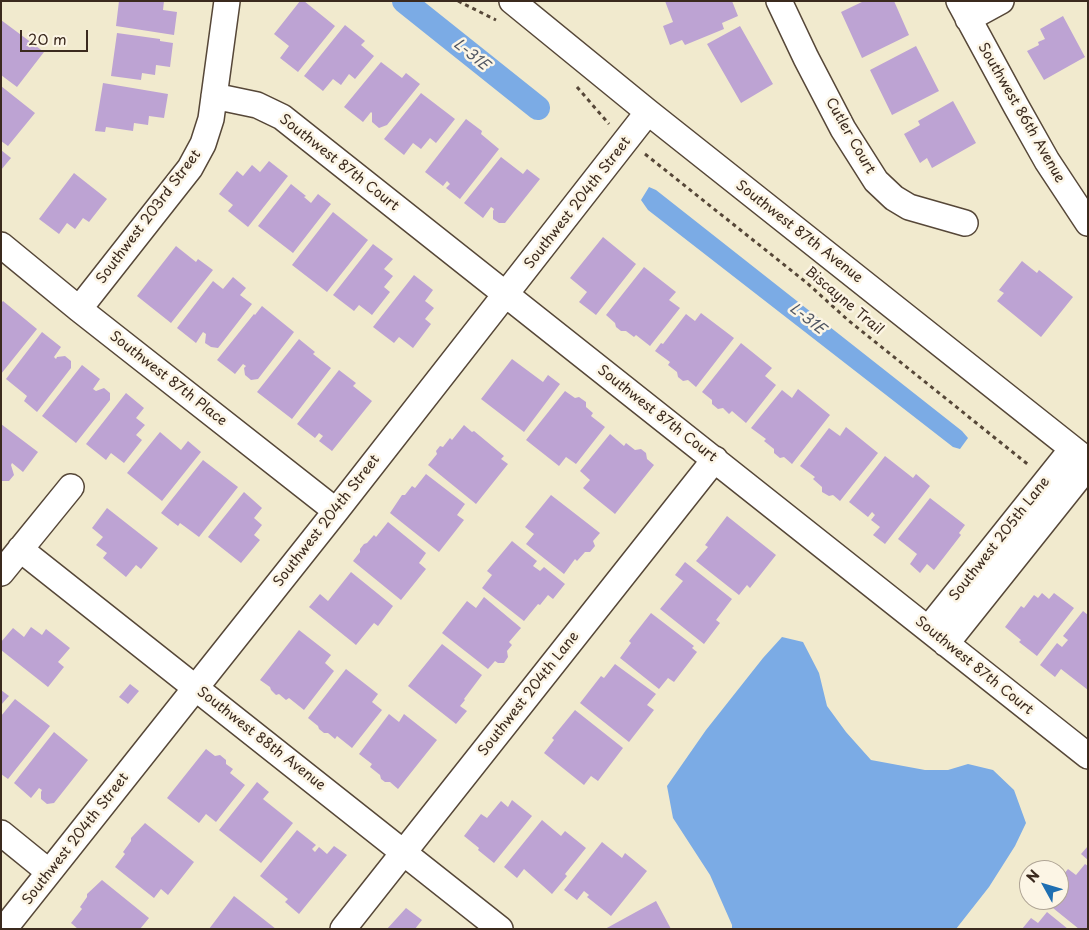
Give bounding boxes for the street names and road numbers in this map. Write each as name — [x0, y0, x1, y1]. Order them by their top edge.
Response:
street label: Southwest 86th Avenue — [974, 40, 1068, 186]
street label: Cutler Court — [821, 95, 879, 177]
street label: Southwest 87th Court — [276, 111, 402, 215]
street label: Southwest 204th Street — [521, 134, 635, 272]
street label: Southwest 203rd Street — [93, 147, 205, 287]
street label: Southwest 87th Avenue — [732, 177, 866, 287]
street label: Biscayne Trail — [802, 264, 886, 338]
street label: Southwest 87th Place — [106, 328, 230, 430]
street label: Southwest 87th Court — [594, 362, 720, 466]
street label: Southwest 204th Street — [270, 452, 384, 590]
street label: Southwest 205th Lane — [946, 474, 1054, 604]
street label: Southwest 87th Court — [912, 613, 1036, 719]
street label: Southwest 204th Lane — [475, 628, 583, 760]
street label: Southwest 88th Avenue — [194, 684, 328, 794]
street label: Southwest 204th Street — [19, 770, 133, 908]

